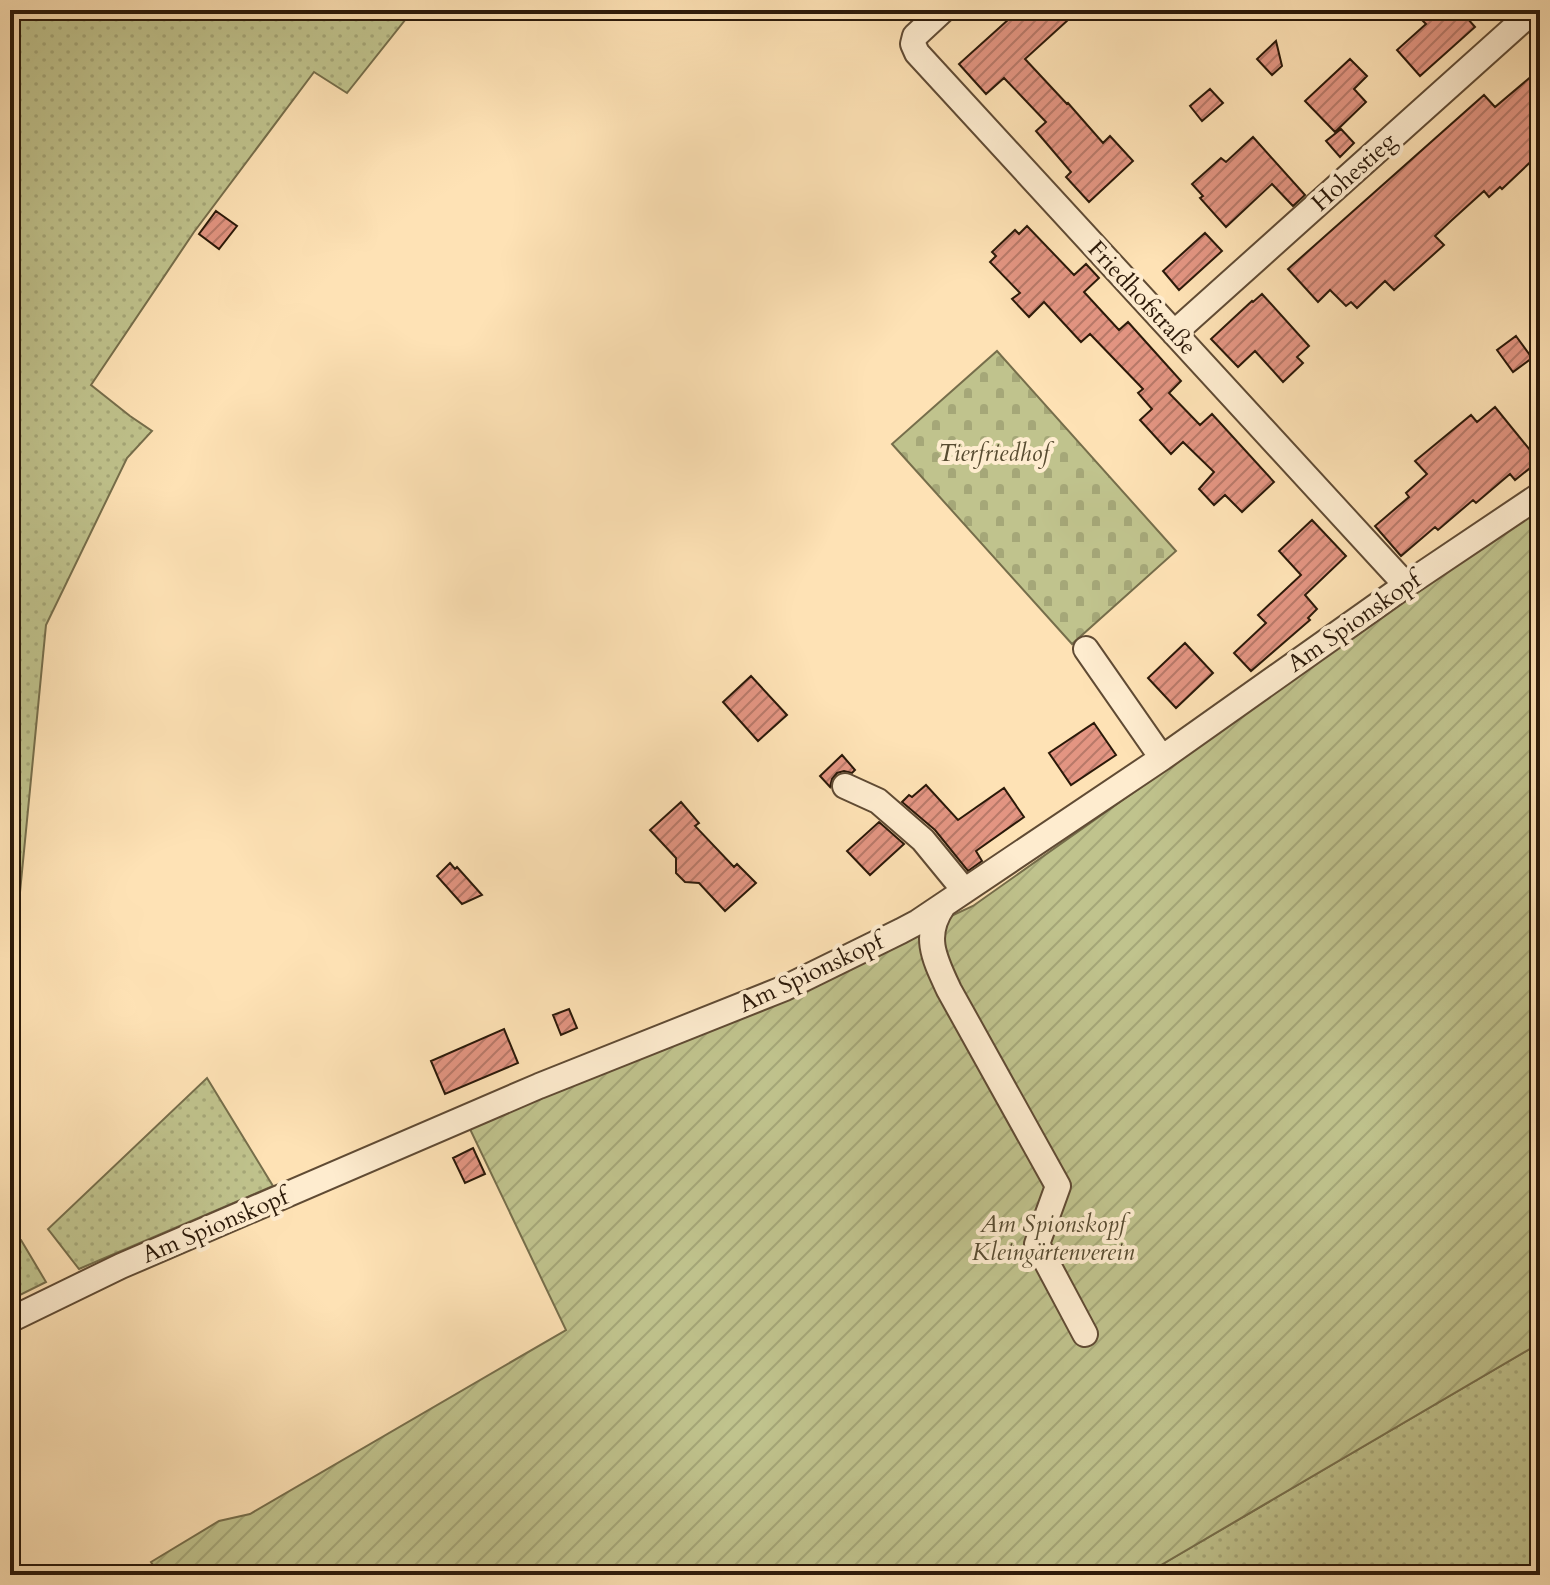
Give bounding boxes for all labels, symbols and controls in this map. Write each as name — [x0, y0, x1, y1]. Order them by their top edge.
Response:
street label: Hohestieg — [1304, 125, 1404, 219]
street label: Friedhofstraße — [1080, 233, 1204, 363]
park label: Tierfriedhof — [938, 437, 1054, 470]
street label: Am Spionskopf — [1281, 562, 1430, 680]
street label: Am Spionskopf — [733, 924, 892, 1021]
street label: Am Spionskopf — [137, 1179, 297, 1272]
park label: Am Spionskopf Kleingärtenverein — [972, 1208, 1135, 1269]

